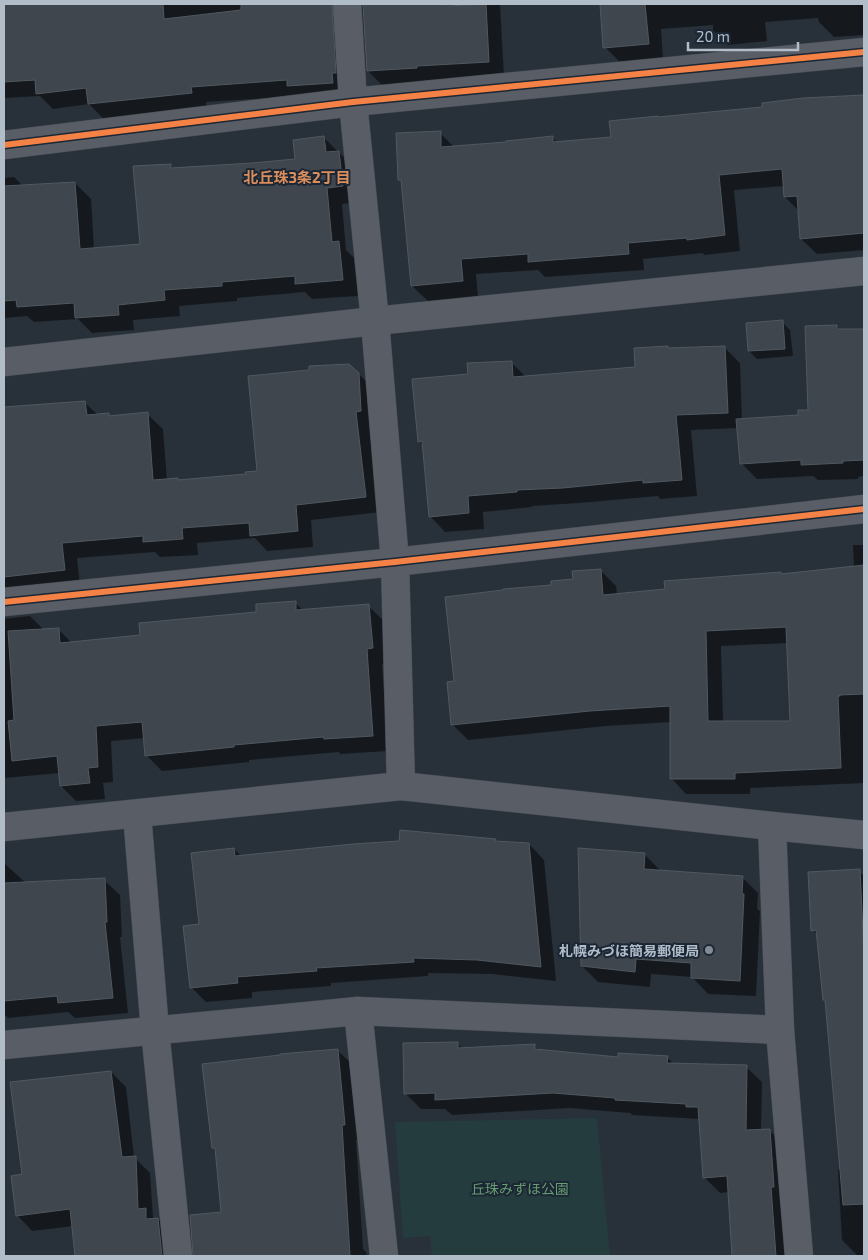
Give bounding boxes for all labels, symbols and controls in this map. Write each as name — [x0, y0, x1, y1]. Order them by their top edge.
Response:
scale bar — [688, 20, 798, 52]
text: 20 m — [696, 27, 730, 45]
district label: 北丘珠3条2丁目 — [243, 168, 351, 186]
place label: 札幌みづほ簡易郵便局 — [559, 942, 699, 959]
marker: 札幌みづほ簡易郵便局 — [703, 944, 715, 956]
park label: 丘珠みずほ公園 — [471, 1180, 569, 1197]

